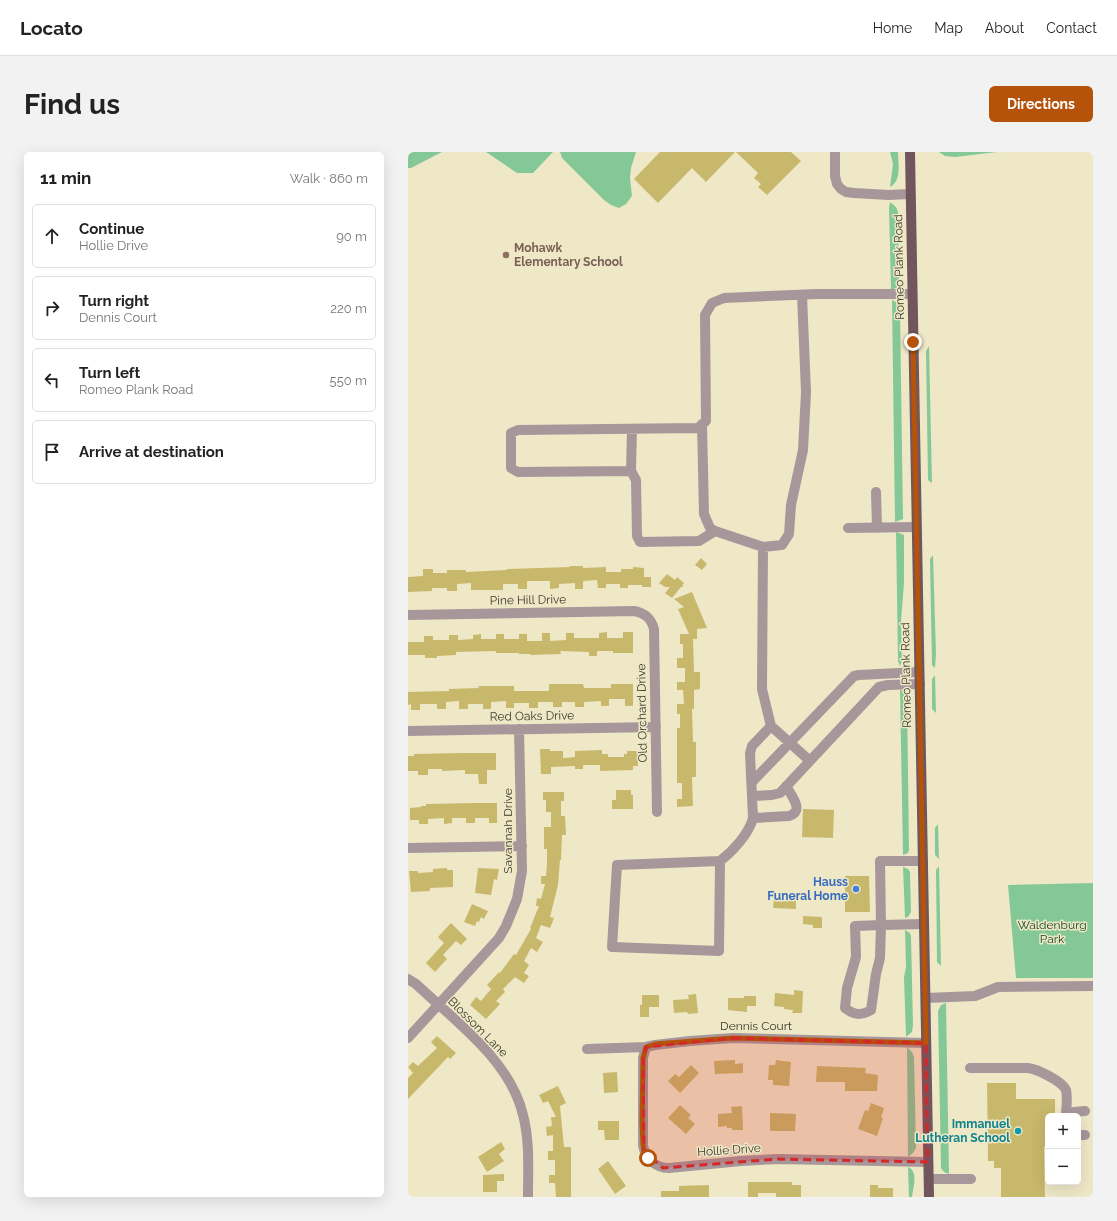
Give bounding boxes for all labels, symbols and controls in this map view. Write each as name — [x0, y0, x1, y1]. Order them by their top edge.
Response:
text: Locato — [20, 17, 83, 39]
text: Home — [873, 20, 912, 36]
text: Map — [934, 20, 963, 36]
text: About — [985, 20, 1024, 36]
text: Contact — [1046, 20, 1097, 36]
button: Directions — [989, 86, 1093, 122]
text: Find us — [24, 88, 120, 121]
text: 11 min — [40, 168, 91, 188]
text: Walk · 860 m — [290, 171, 368, 186]
street label: Romeo Plank Road — [891, 214, 907, 320]
text: Continue — [79, 220, 144, 238]
icon: ahead — [41, 225, 63, 247]
text: 90 m — [336, 229, 367, 244]
text: Hollie Drive — [79, 238, 148, 253]
place label: Mohawk Elementary School — [514, 241, 623, 269]
marker: Mohawk Elementary School — [501, 250, 511, 260]
text: Turn right — [79, 292, 149, 310]
icon: right — [41, 297, 63, 319]
text: 220 m — [330, 301, 367, 316]
text: Dennis Court — [79, 310, 157, 325]
route end — [904, 333, 922, 351]
text: Turn left — [79, 364, 140, 382]
icon: left — [41, 369, 63, 391]
text: 550 m — [330, 373, 367, 388]
text: Romeo Plank Road — [79, 382, 193, 397]
icon: arrive — [41, 441, 63, 463]
text: Arrive at destination — [79, 443, 224, 461]
street label: Pine Hill Drive — [490, 592, 566, 608]
street label: Romeo Plank Road — [898, 622, 914, 728]
street label: Old Orchard Drive — [634, 663, 650, 763]
street label: Red Oaks Drive — [490, 708, 574, 724]
street label: Savannah Drive — [501, 788, 515, 874]
place label: Hauss Funeral Home — [767, 875, 848, 903]
marker: Hauss Funeral Home — [851, 884, 861, 894]
park label: Waldenburg Park — [1017, 918, 1087, 946]
street label: Blossom Lane — [445, 994, 511, 1060]
street label: Dennis Court — [720, 1019, 792, 1033]
map controls — [1045, 1113, 1081, 1185]
button: + — [1045, 1113, 1081, 1149]
place label: Immanuel Lutheran School — [915, 1117, 1010, 1145]
marker: Immanuel Lutheran School — [1013, 1126, 1023, 1136]
street label: Hollie Drive — [697, 1141, 761, 1159]
route start — [639, 1149, 657, 1167]
button: − — [1045, 1149, 1081, 1185]

